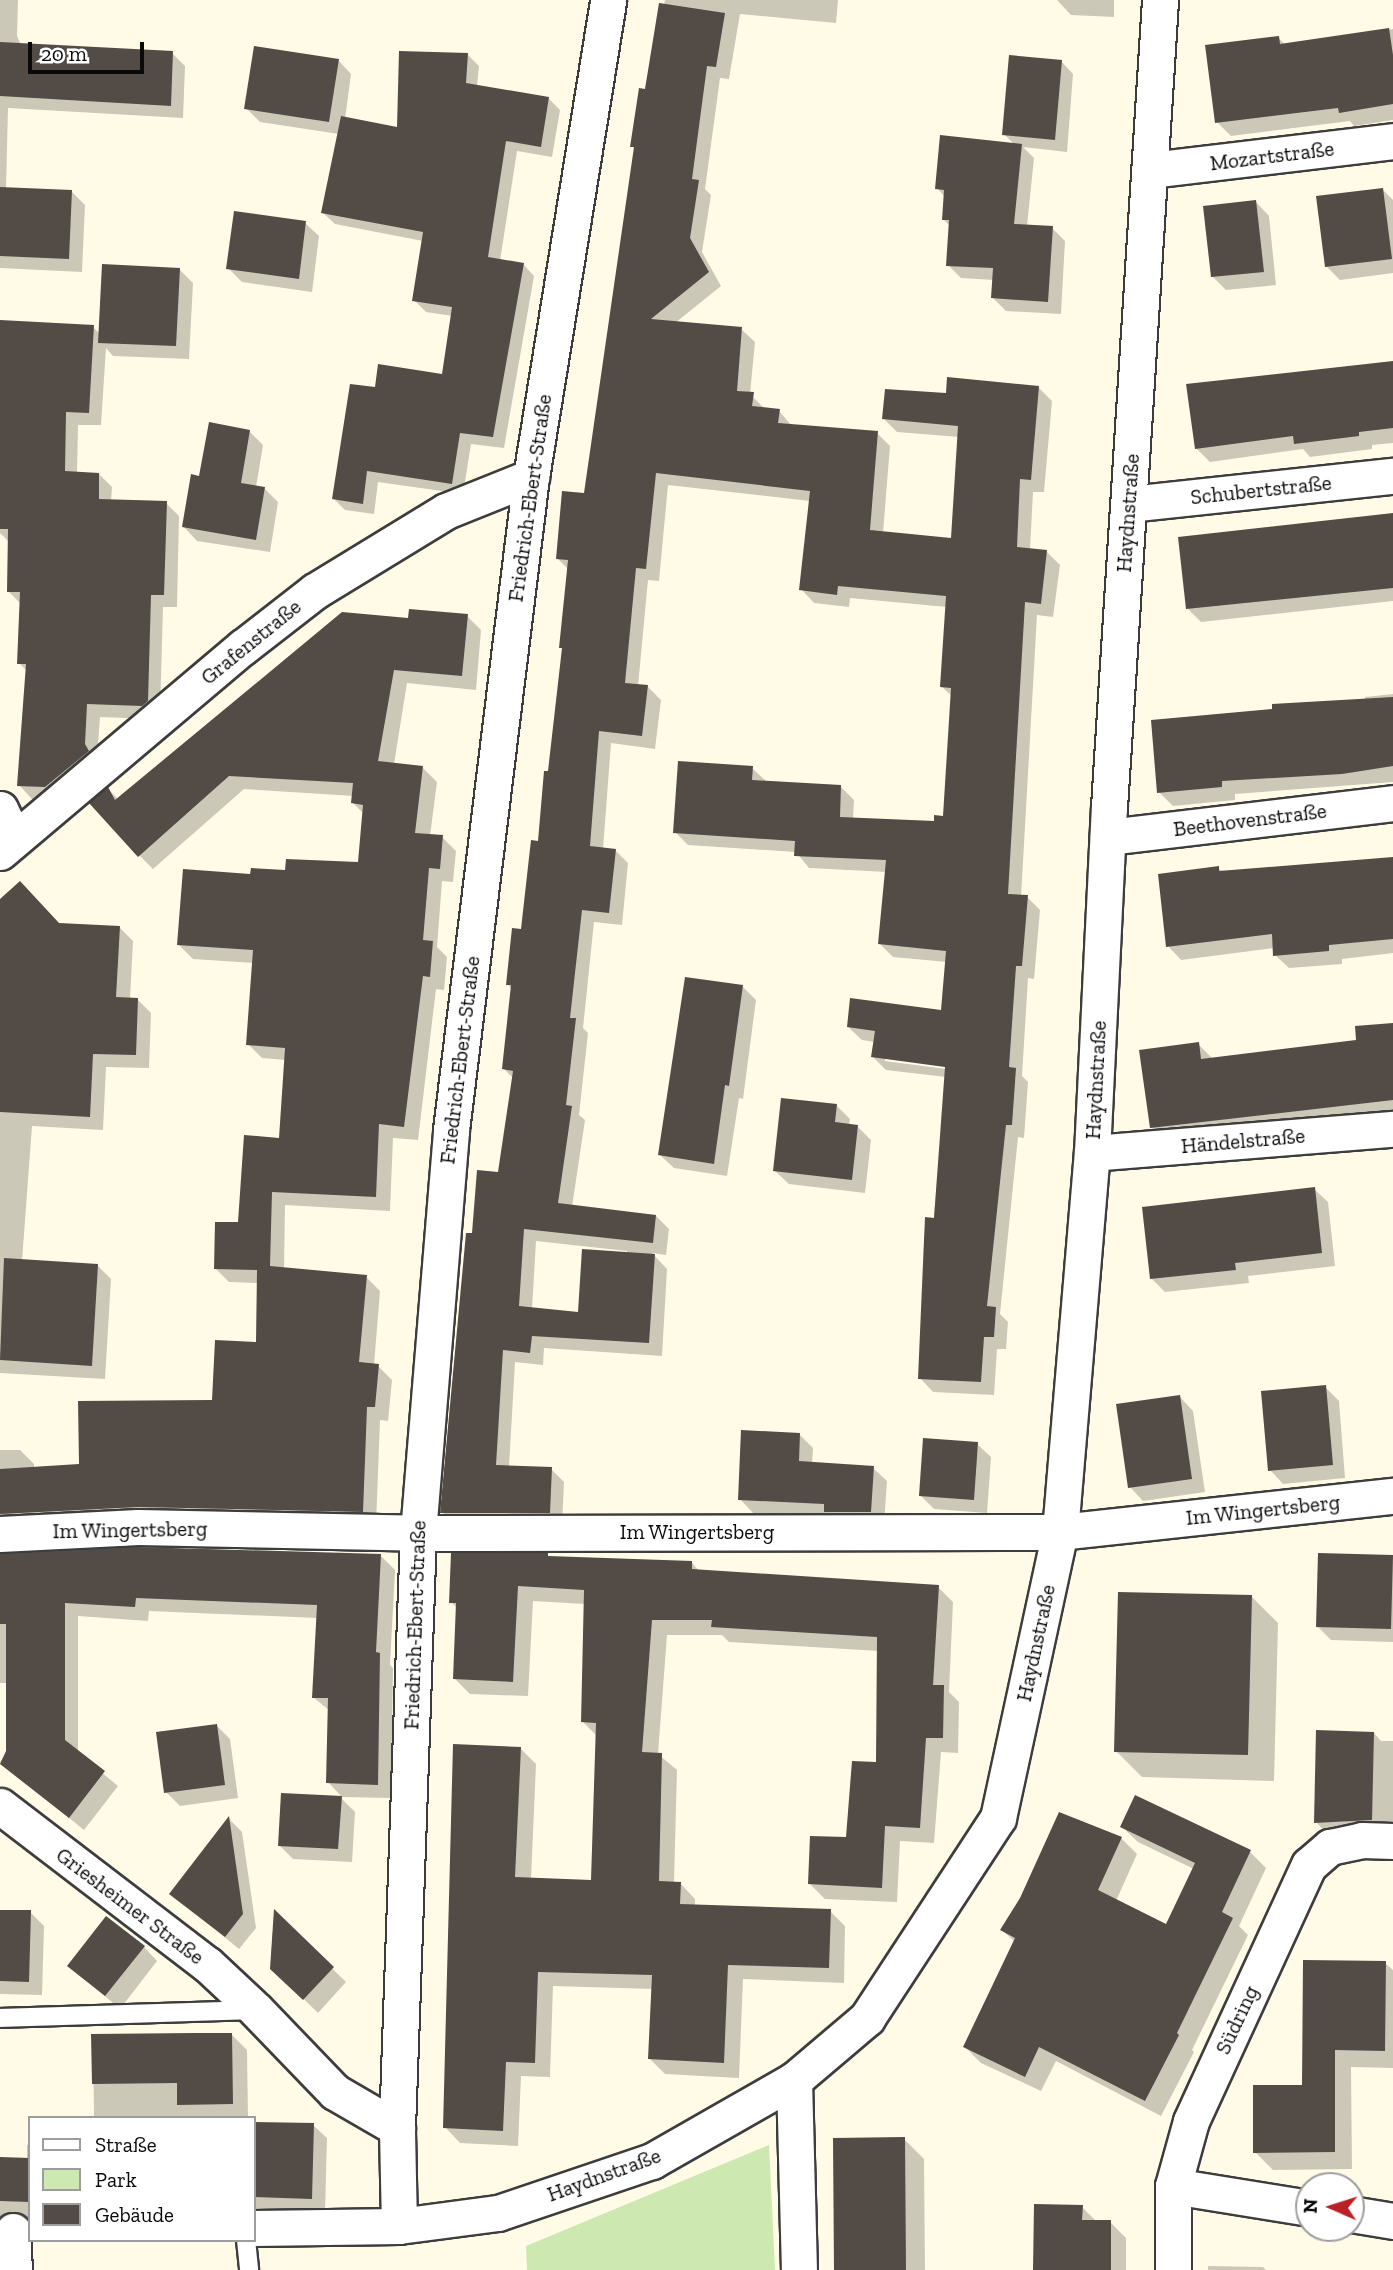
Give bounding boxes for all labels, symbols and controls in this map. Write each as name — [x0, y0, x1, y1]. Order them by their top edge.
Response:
scale bar — [32, 28, 147, 72]
text: 20 m — [41, 41, 87, 66]
street label: Mozartstraße — [1209, 136, 1335, 176]
street label: Friedrich-Ebert-Straße — [503, 393, 557, 603]
street label: Haydnstraße — [1111, 453, 1145, 573]
street label: Schubertstraße — [1189, 470, 1333, 510]
street label: Grafenstraße — [196, 594, 306, 690]
street label: Beethovenstraße — [1172, 798, 1328, 842]
street label: Friedrich-Ebert-Straße — [435, 955, 485, 1165]
street label: Haydnstraße — [1080, 1020, 1112, 1140]
street label: Händelstraße — [1180, 1123, 1306, 1159]
street label: Im Wingertsberg — [1184, 1489, 1342, 1531]
street label: Im Wingertsberg — [52, 1516, 208, 1544]
street label: Im Wingertsberg — [619, 1519, 775, 1545]
street label: Friedrich-Ebert-Straße — [399, 1520, 431, 1730]
street label: Haydnstraße — [1011, 1582, 1061, 1704]
street label: Griesheimer Straße — [51, 1842, 209, 1970]
street label: Südring — [1210, 1982, 1264, 2058]
legend — [28, 2116, 256, 2242]
text: Straße — [95, 2132, 157, 2157]
street label: Haydnstraße — [544, 2143, 664, 2207]
text: Park — [95, 2167, 137, 2192]
north arrow — [1295, 2172, 1365, 2242]
text: N — [1299, 2198, 1322, 2214]
text: Gebäude — [95, 2202, 174, 2227]

